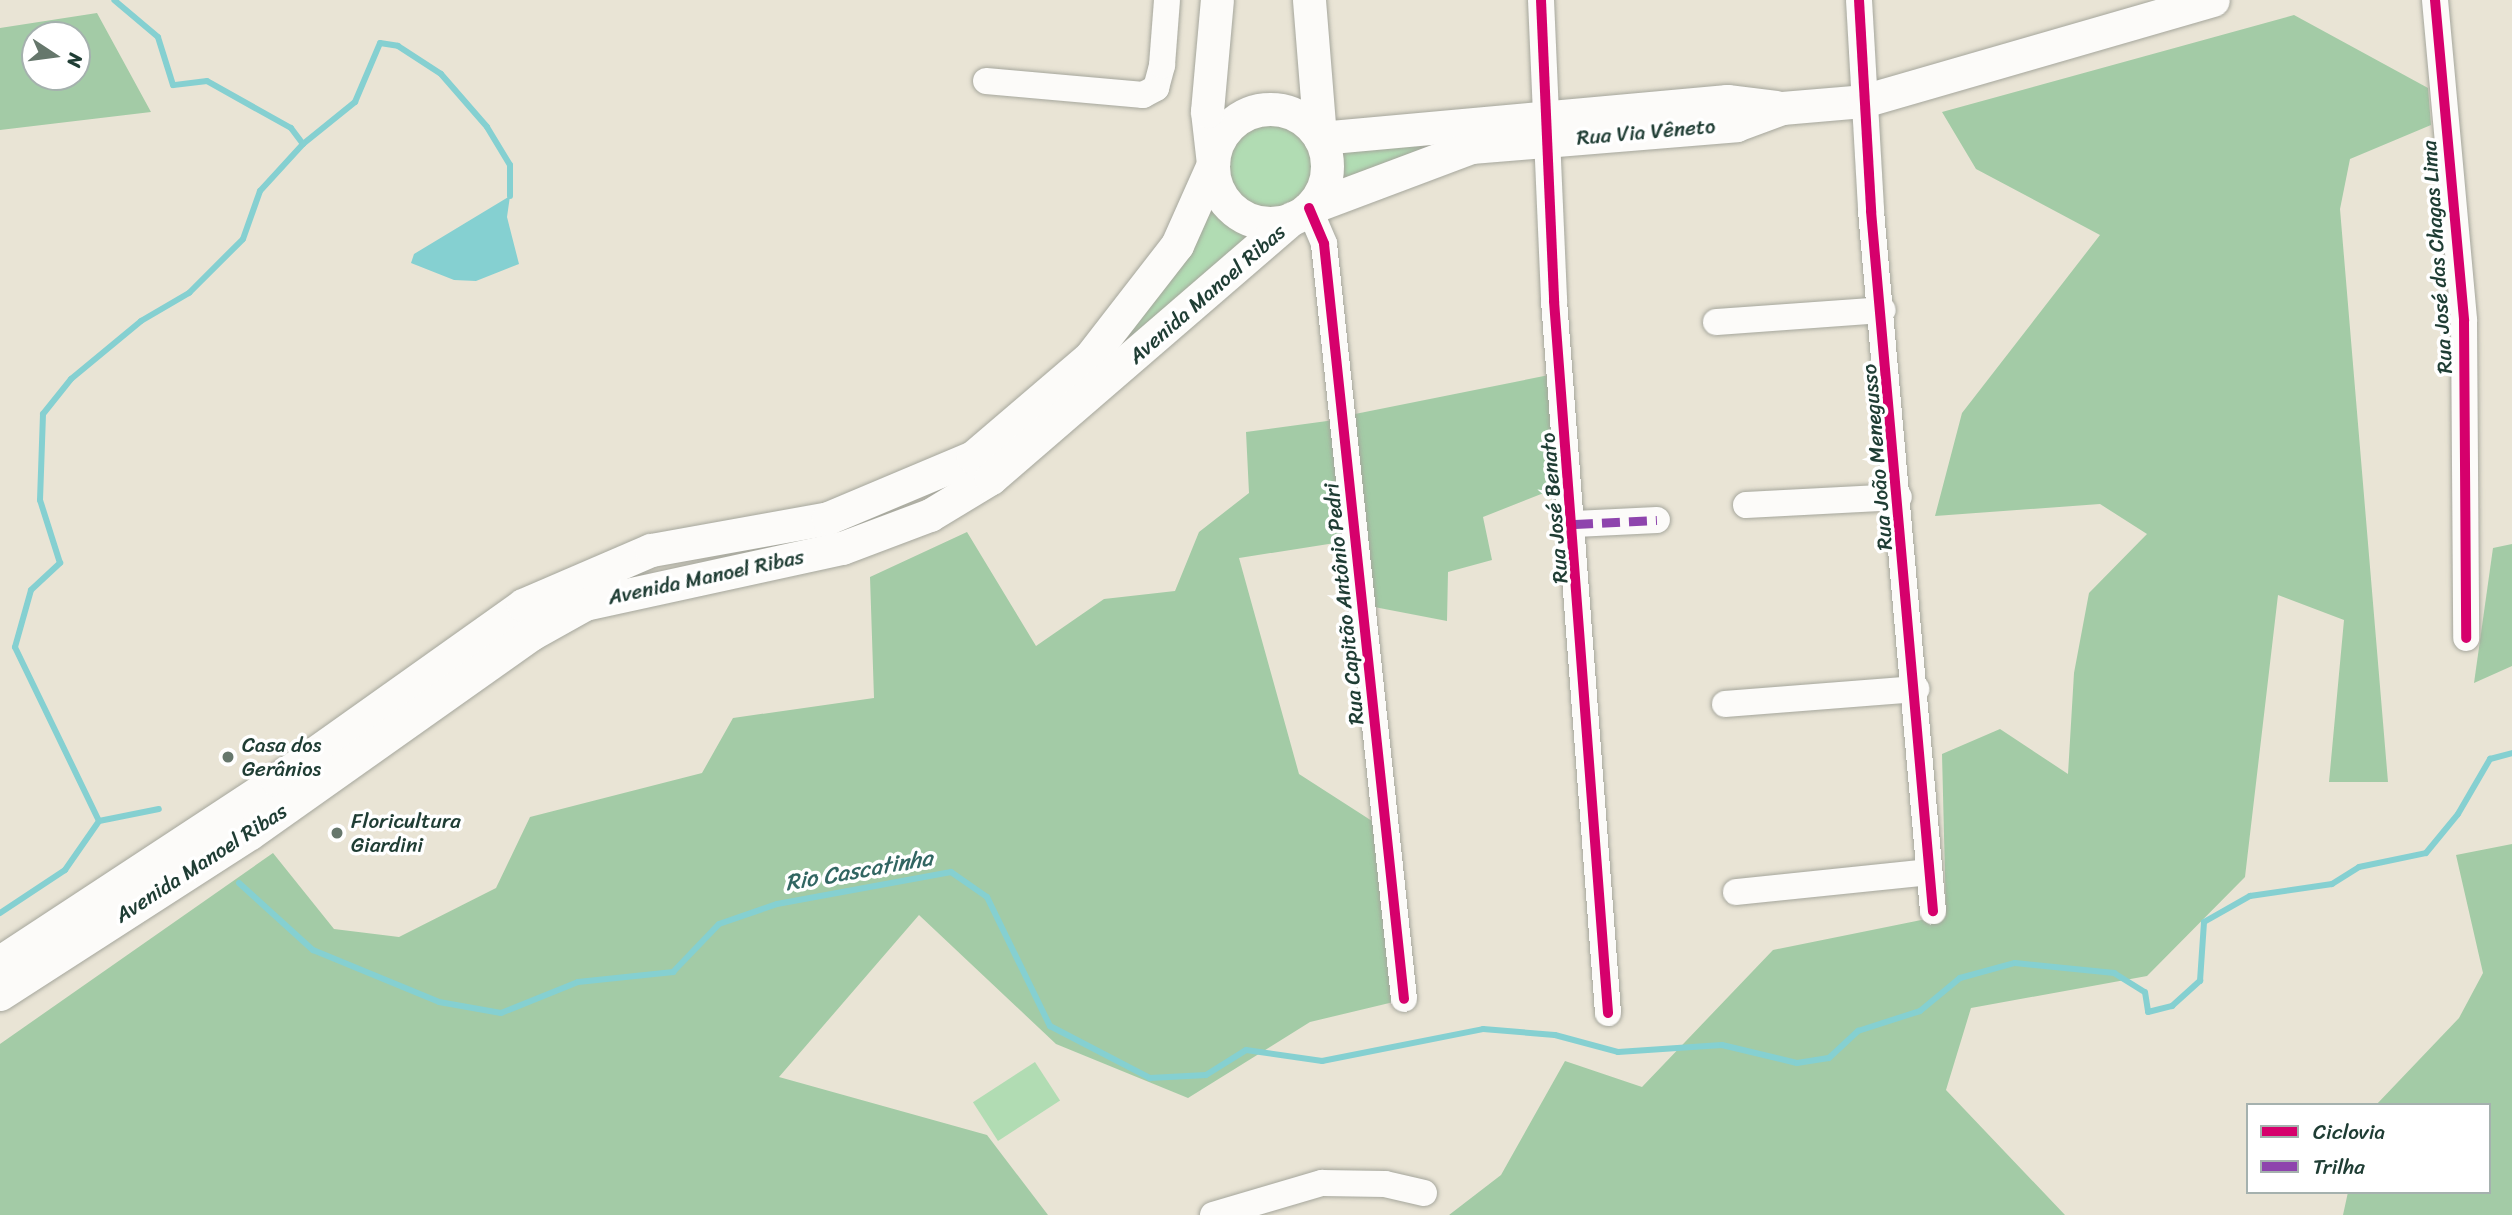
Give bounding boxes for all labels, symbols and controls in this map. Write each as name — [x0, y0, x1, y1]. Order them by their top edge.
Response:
north arrow — [21, 21, 91, 91]
text: N — [57, 50, 93, 71]
street label: Rua Via Vêneto — [1576, 113, 1716, 151]
street label: Rua José das Chagas Lima — [2416, 139, 2458, 375]
street label: Avenida Manoel Ribas — [1123, 219, 1291, 369]
street label: Rua João Menegusso — [1856, 362, 1898, 552]
street label: Rua José Benato — [1535, 431, 1573, 585]
street label: Rua Capitão Antônio Pedri — [1319, 482, 1369, 726]
street label: Avenida Manoel Ribas — [606, 544, 806, 610]
place label: Casa dos Gerânios — [242, 732, 323, 782]
marker: Casa dos Gerânios — [220, 749, 236, 765]
street label: Avenida Manoel Ribas — [110, 798, 292, 928]
place label: Floricultura Giardini — [351, 808, 461, 858]
marker: Floricultura Giardini — [329, 825, 345, 841]
water label: Rio Cascatinha — [783, 844, 935, 898]
legend — [2246, 1103, 2491, 1194]
text: Ciclovia — [2313, 1113, 2385, 1151]
text: Trilha — [2313, 1148, 2365, 1186]

